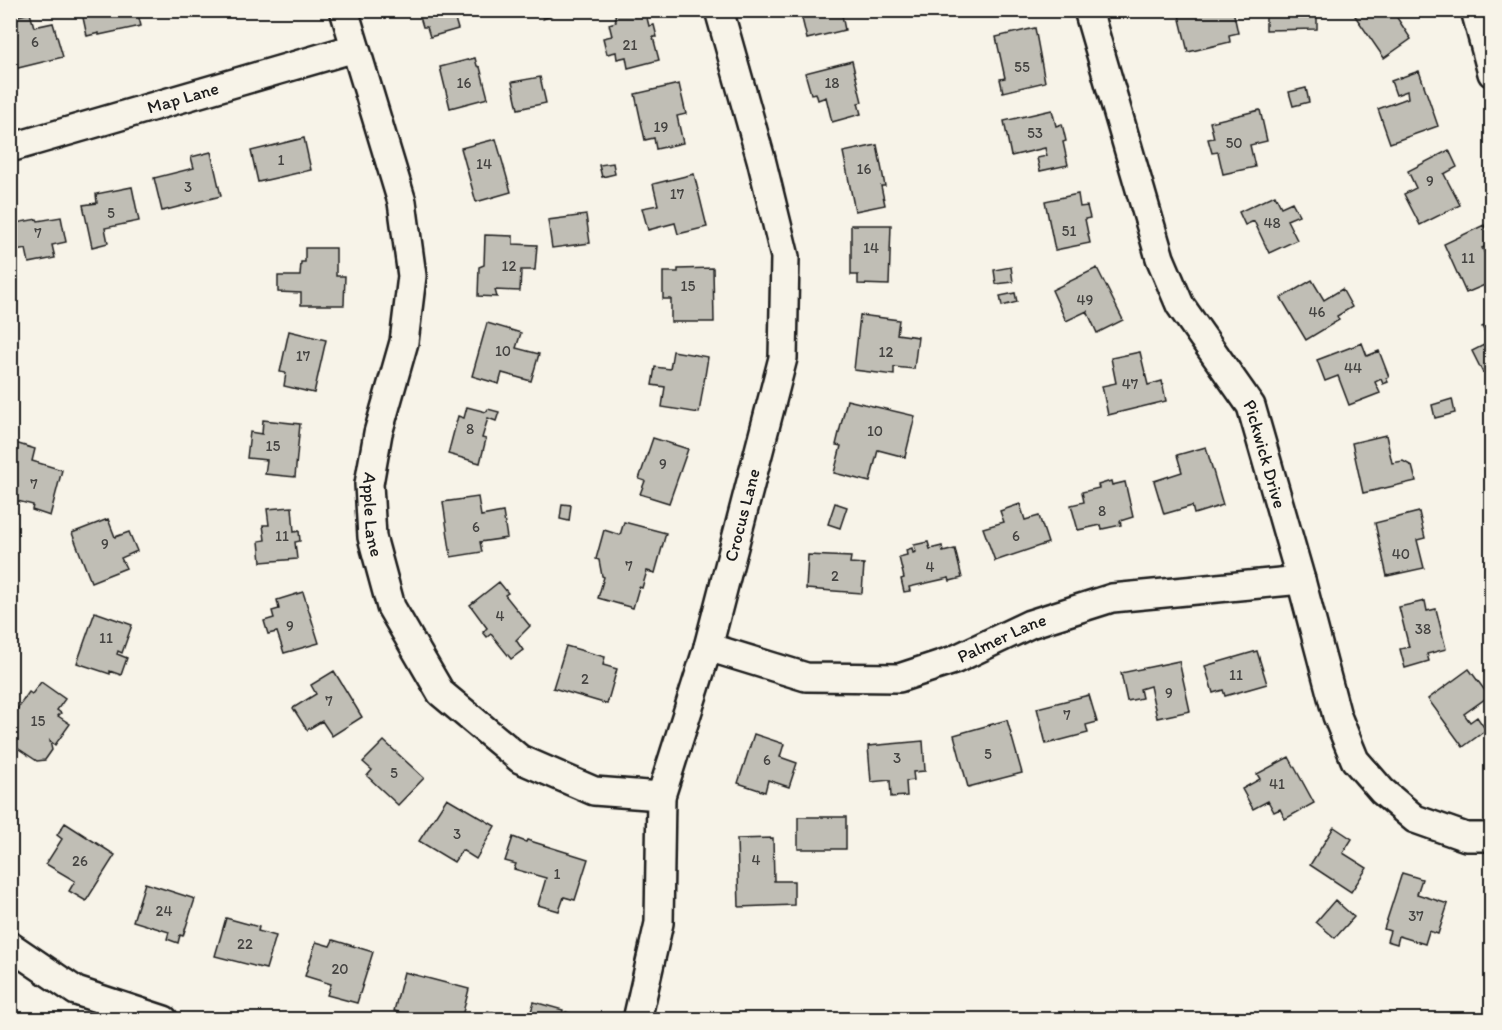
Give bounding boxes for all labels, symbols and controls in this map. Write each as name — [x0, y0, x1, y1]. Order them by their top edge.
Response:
house number: 6 — [31, 33, 39, 51]
house number: 21 — [623, 36, 637, 54]
house number: 55 — [1014, 58, 1030, 76]
house number: 16 — [457, 74, 472, 92]
house number: 18 — [824, 74, 840, 92]
street label: Map Lane — [145, 77, 221, 119]
house number: 19 — [654, 118, 669, 136]
house number: 53 — [1027, 124, 1043, 142]
house number: 50 — [1225, 134, 1243, 152]
house number: 1 — [278, 151, 285, 169]
house number: 14 — [476, 155, 492, 173]
house number: 16 — [857, 160, 872, 178]
house number: 9 — [1426, 172, 1434, 190]
house number: 3 — [184, 178, 192, 196]
house number: 17 — [670, 185, 685, 203]
house number: 5 — [107, 204, 115, 222]
house number: 48 — [1263, 214, 1281, 232]
house number: 51 — [1062, 222, 1076, 240]
house number: 7 — [34, 224, 42, 242]
house number: 14 — [863, 239, 879, 257]
house number: 11 — [1461, 249, 1475, 267]
house number: 12 — [502, 257, 517, 275]
house number: 15 — [681, 277, 696, 295]
house number: 49 — [1077, 291, 1094, 309]
house number: 46 — [1309, 303, 1326, 321]
house number: 10 — [495, 342, 511, 360]
house number: 12 — [879, 343, 894, 361]
house number: 17 — [296, 347, 311, 365]
house number: 44 — [1344, 359, 1362, 377]
house number: 47 — [1122, 375, 1139, 393]
street label: Pickwick Drive — [1239, 395, 1291, 511]
house number: 8 — [466, 420, 474, 438]
house number: 10 — [867, 422, 883, 440]
house number: 15 — [266, 437, 281, 455]
house number: 9 — [659, 455, 667, 473]
street label: Crocus Lane — [720, 466, 765, 564]
street label: Apple Lane — [358, 471, 388, 559]
house number: 7 — [30, 475, 38, 493]
house number: 8 — [1098, 502, 1106, 520]
house number: 6 — [472, 518, 480, 536]
house number: 11 — [275, 527, 289, 545]
house number: 6 — [1012, 527, 1020, 545]
house number: 9 — [101, 535, 109, 553]
house number: 40 — [1392, 545, 1410, 563]
house number: 7 — [625, 557, 633, 575]
house number: 4 — [925, 558, 935, 576]
house number: 2 — [831, 567, 839, 585]
house number: 4 — [495, 607, 505, 625]
street label: Palmer Lane — [954, 609, 1049, 668]
house number: 9 — [286, 617, 294, 635]
house number: 38 — [1415, 620, 1431, 638]
house number: 11 — [99, 629, 113, 647]
house number: 11 — [1229, 666, 1243, 684]
house number: 2 — [581, 670, 589, 688]
house number: 9 — [1165, 684, 1173, 702]
house number: 7 — [325, 692, 333, 710]
house number: 7 — [1063, 706, 1071, 724]
house number: 15 — [31, 712, 46, 730]
house number: 5 — [984, 745, 992, 763]
house number: 3 — [893, 749, 901, 767]
house number: 6 — [763, 751, 771, 769]
house number: 5 — [390, 764, 398, 782]
house number: 41 — [1269, 775, 1285, 793]
house number: 3 — [453, 825, 461, 843]
house number: 4 — [751, 851, 761, 869]
house number: 26 — [72, 852, 88, 870]
house number: 1 — [554, 865, 561, 883]
house number: 24 — [156, 902, 172, 920]
house number: 37 — [1408, 907, 1424, 925]
house number: 22 — [237, 935, 253, 953]
house number: 20 — [331, 960, 349, 978]

